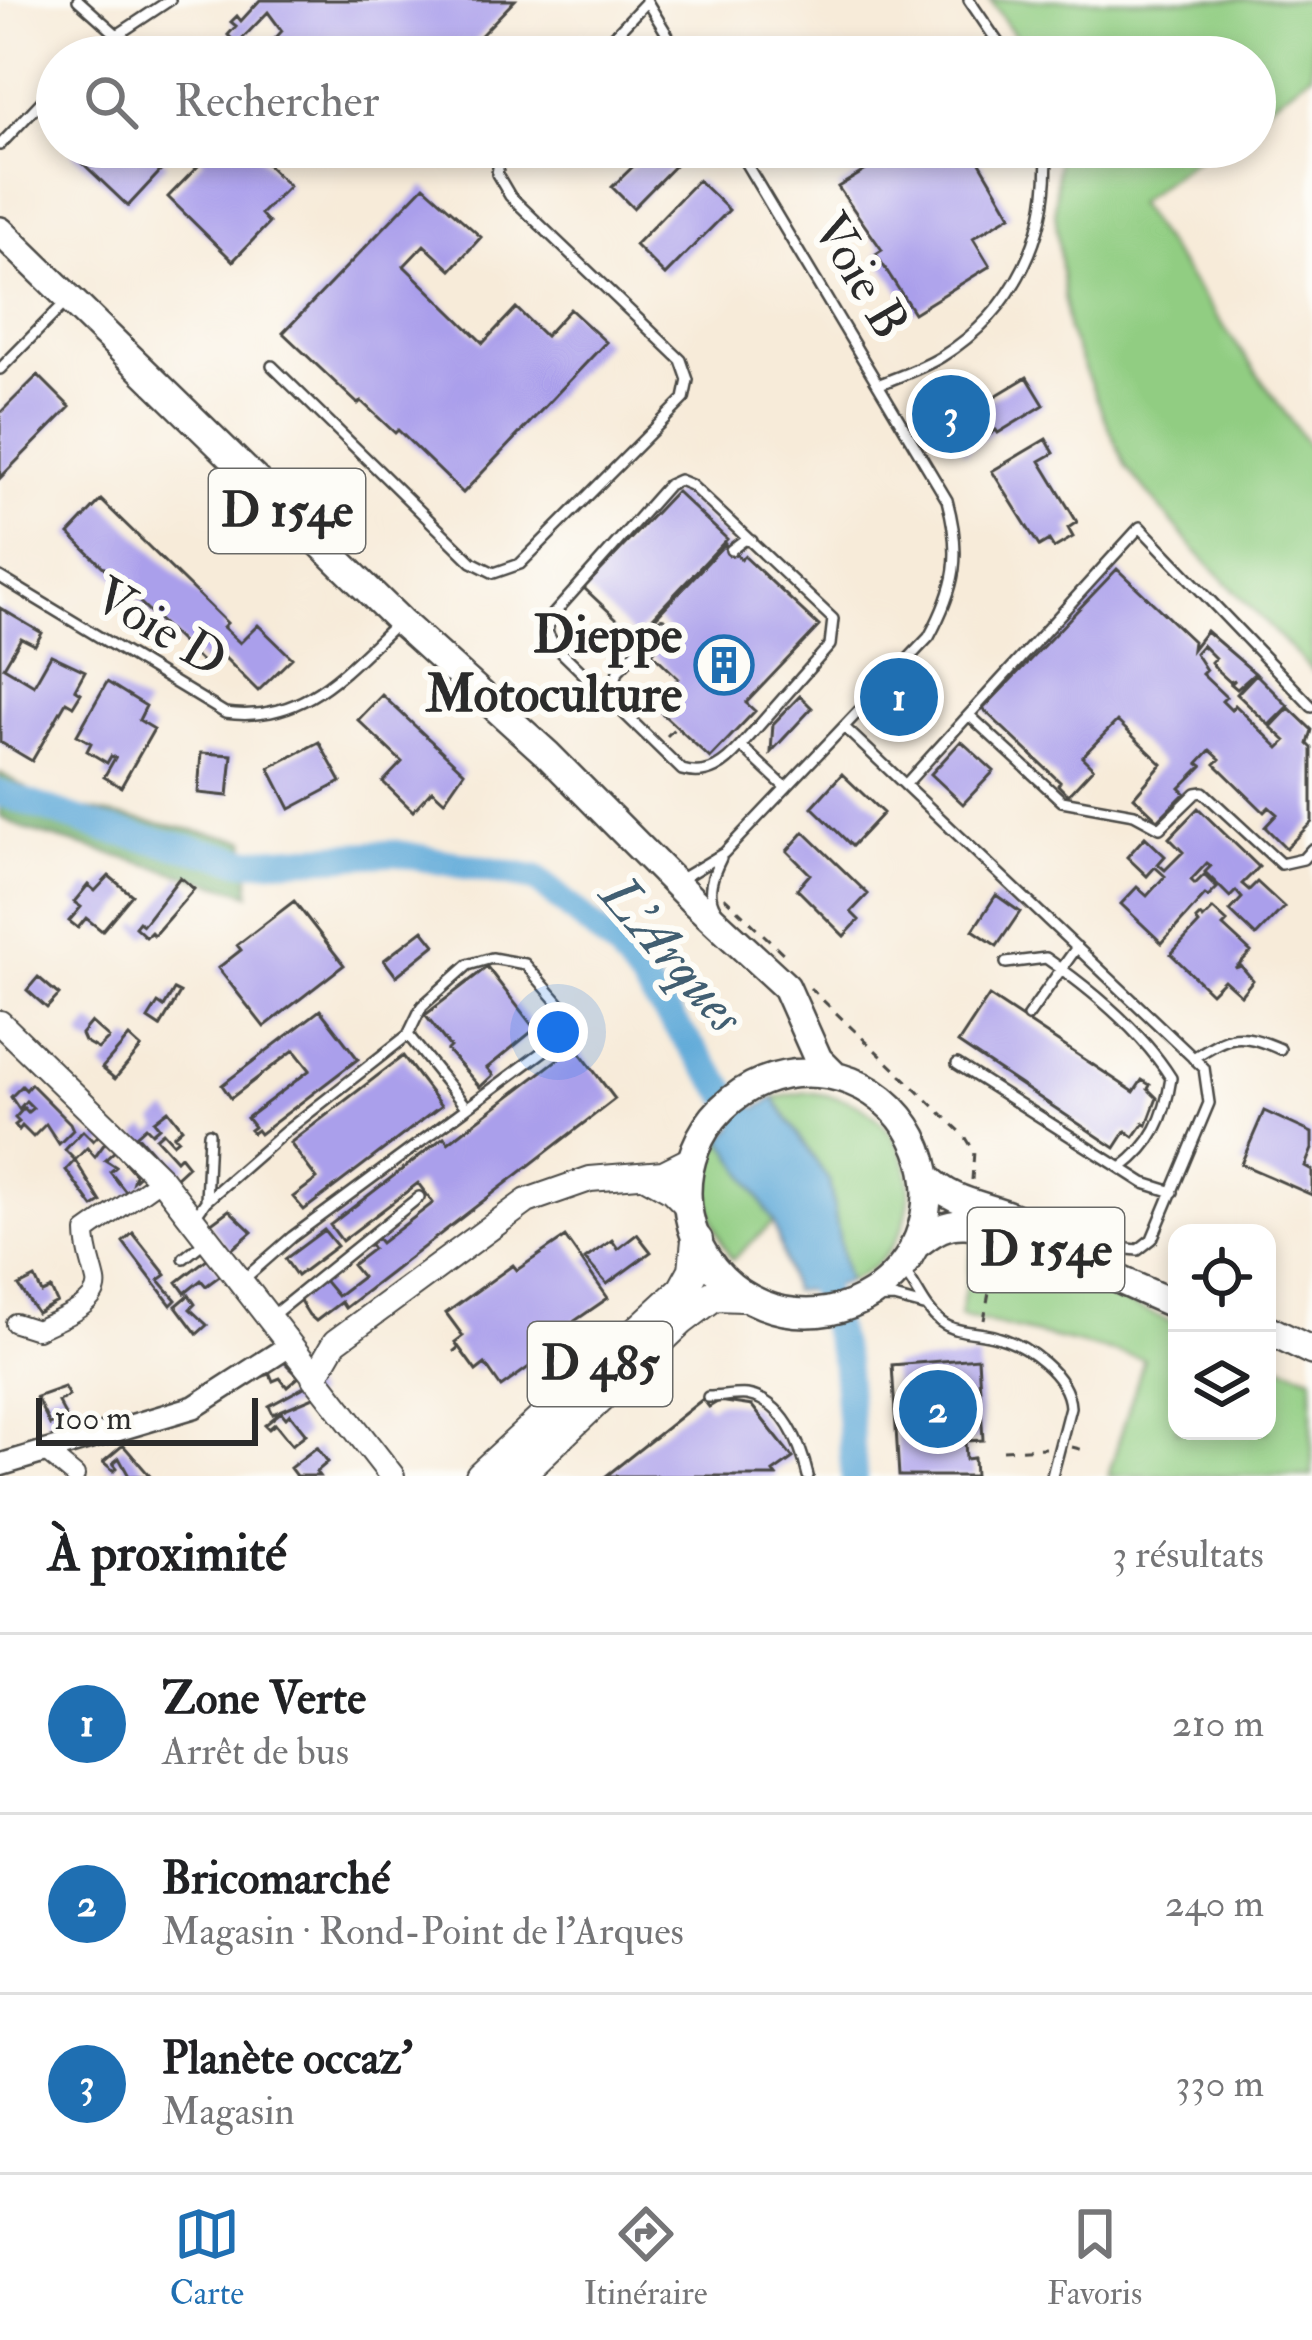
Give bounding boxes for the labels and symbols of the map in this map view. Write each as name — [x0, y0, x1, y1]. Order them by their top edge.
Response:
street label: Voie B — [798, 202, 922, 350]
pin: 3 — [912, 369, 990, 459]
road number: D 154e — [209, 469, 365, 553]
street label: Voie D — [82, 564, 238, 692]
place label: Dieppe Motoculture — [424, 604, 683, 727]
building icon: Dieppe Motoculture — [693, 634, 755, 696]
pin: 1 — [860, 652, 938, 742]
water label: L'Arques — [584, 861, 759, 1048]
your location — [528, 1002, 588, 1062]
road number: D 154e — [968, 1208, 1124, 1292]
road number: D 485 — [528, 1322, 672, 1406]
pin: 2 — [899, 1364, 977, 1454]
scale bar — [36, 1392, 258, 1445]

